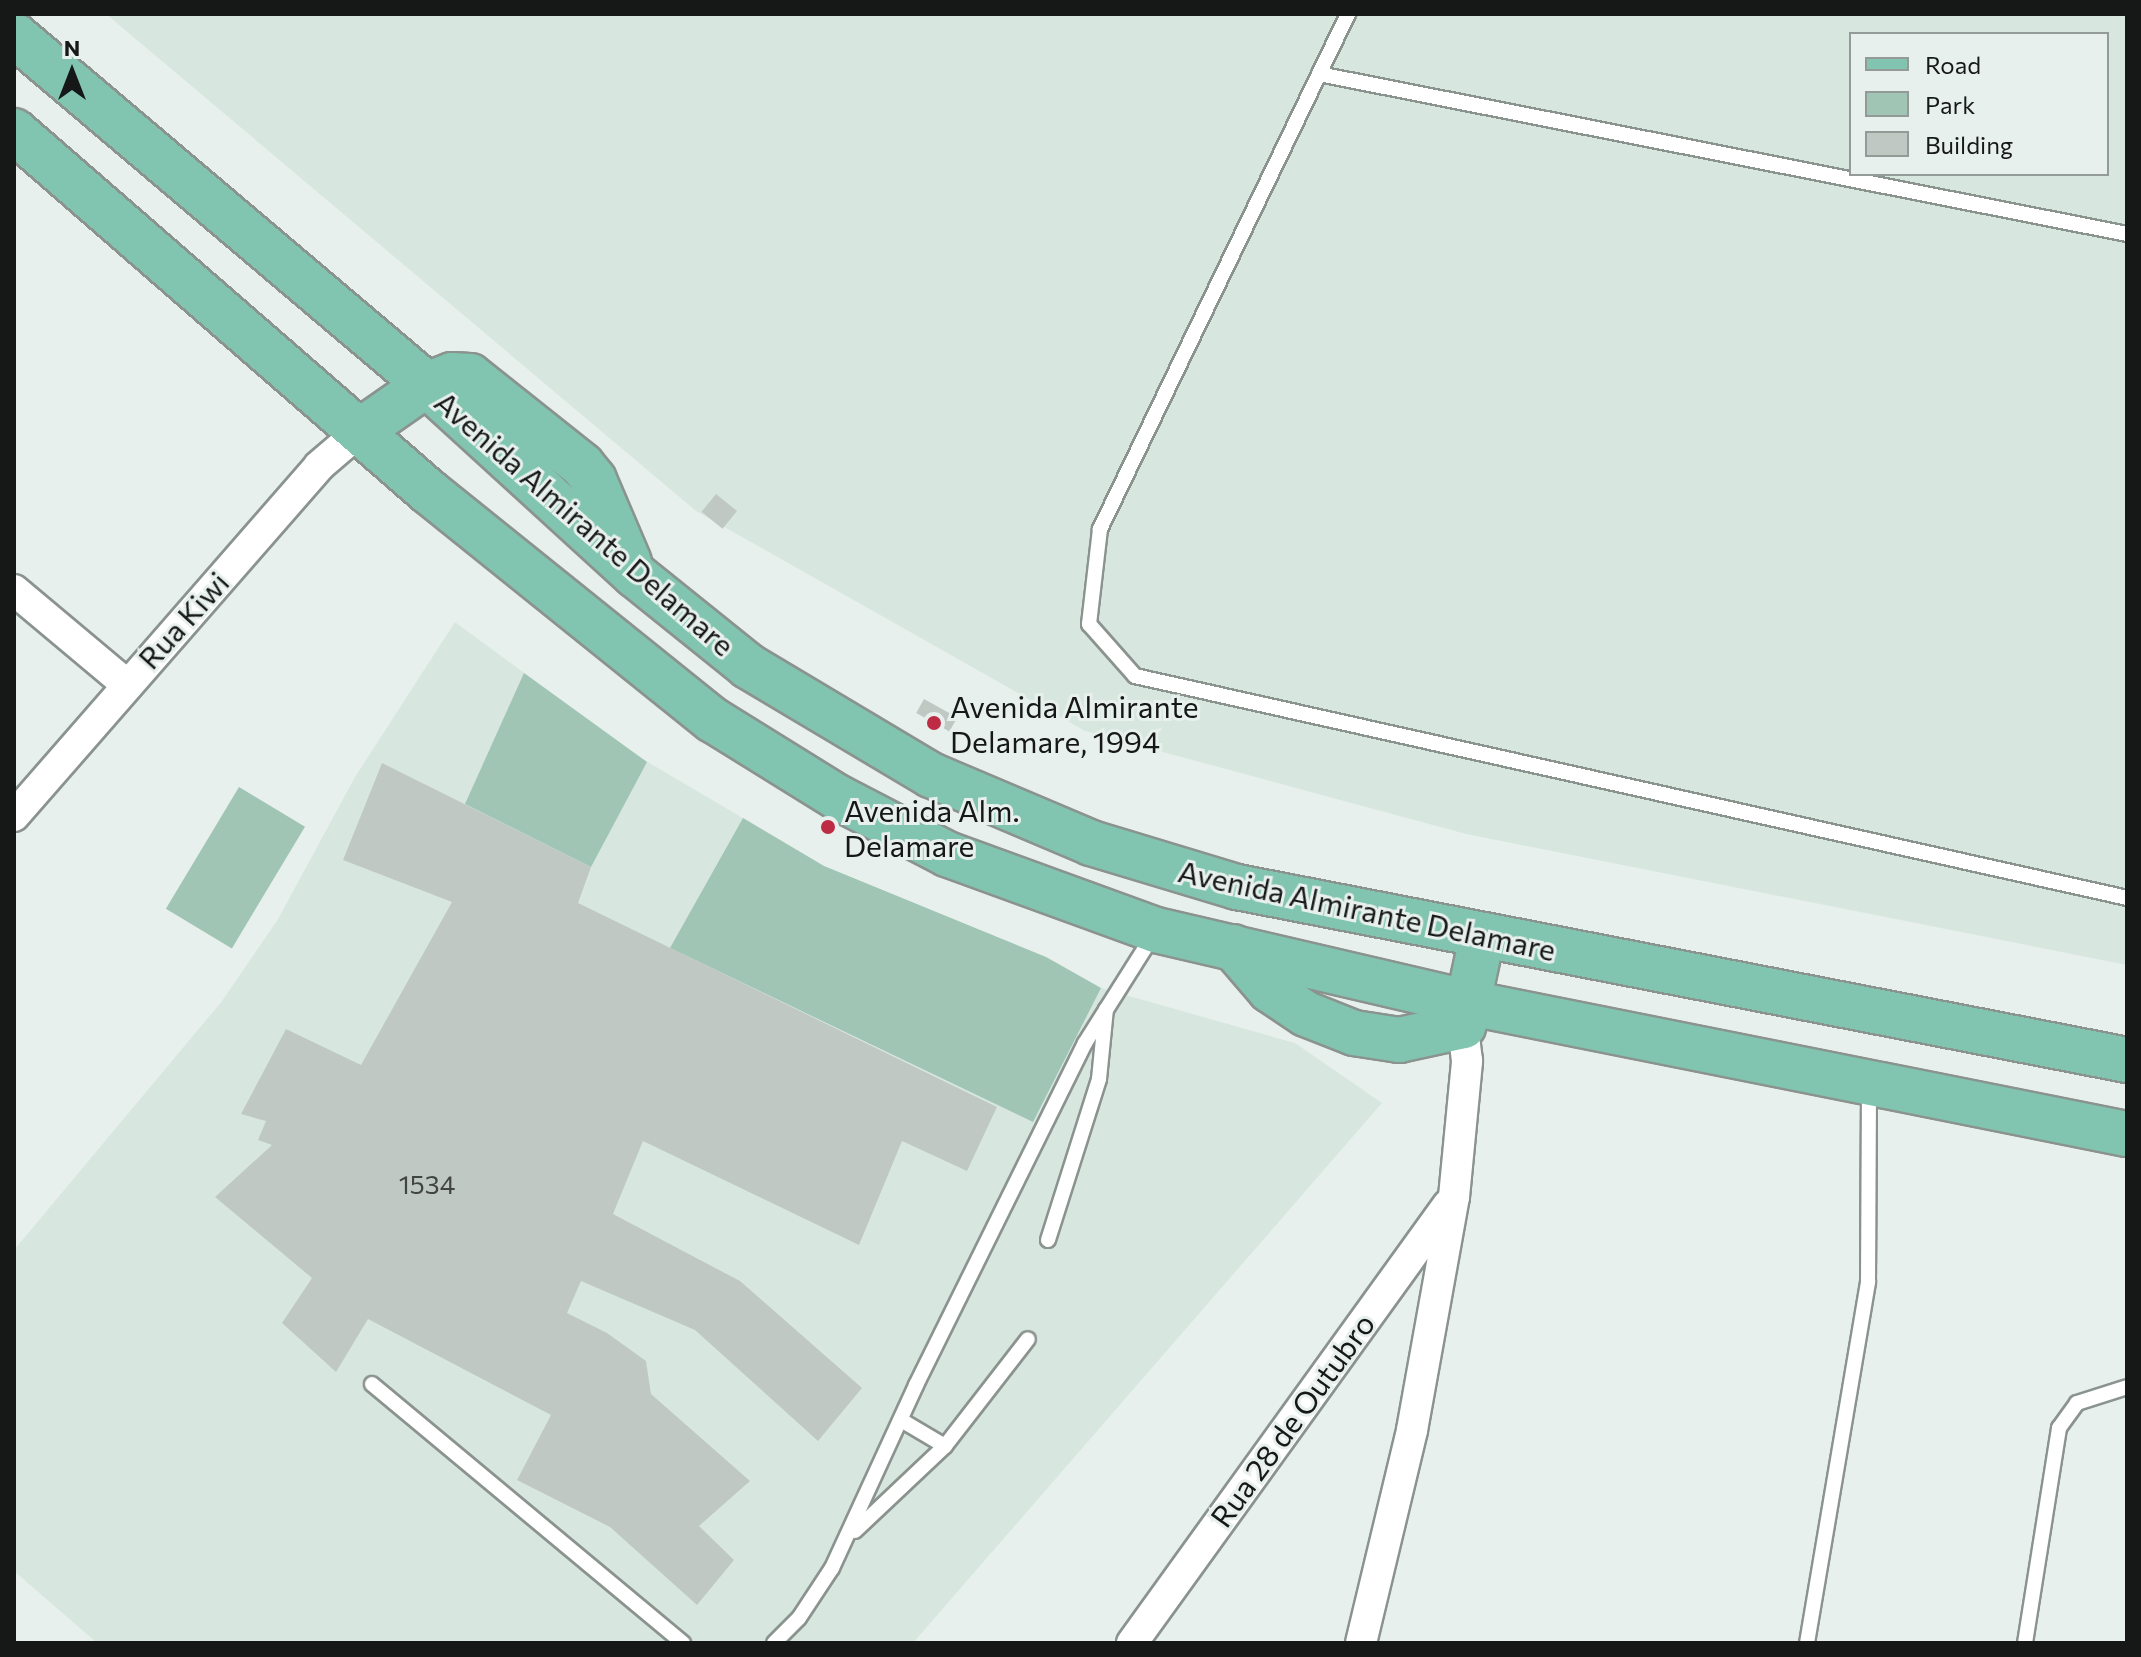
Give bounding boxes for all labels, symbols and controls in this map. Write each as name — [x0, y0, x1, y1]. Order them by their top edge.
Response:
north arrow — [32, 32, 112, 112]
legend — [1849, 32, 2109, 176]
text: N — [64, 34, 80, 61]
text: Road — [1925, 50, 1981, 79]
text: Park — [1925, 90, 1975, 119]
text: Building — [1925, 130, 2013, 159]
street label: Avenida Almirante Delamare — [428, 383, 742, 663]
street label: Rua Kiwi — [130, 564, 236, 676]
place label: Avenida Almirante Delamare, 1994 — [950, 688, 1199, 758]
marker: Avenida Almirante Delamare, 1994 — [925, 714, 943, 732]
place label: Avenida Alm. Delamare — [844, 792, 1019, 862]
marker: Avenida Alm. Delamare — [819, 818, 837, 836]
street label: Avenida Almirante Delamare — [1175, 852, 1559, 968]
house number: 1534 — [399, 1168, 455, 1200]
street label: Rua 28 de Outubro — [1202, 1306, 1382, 1534]

